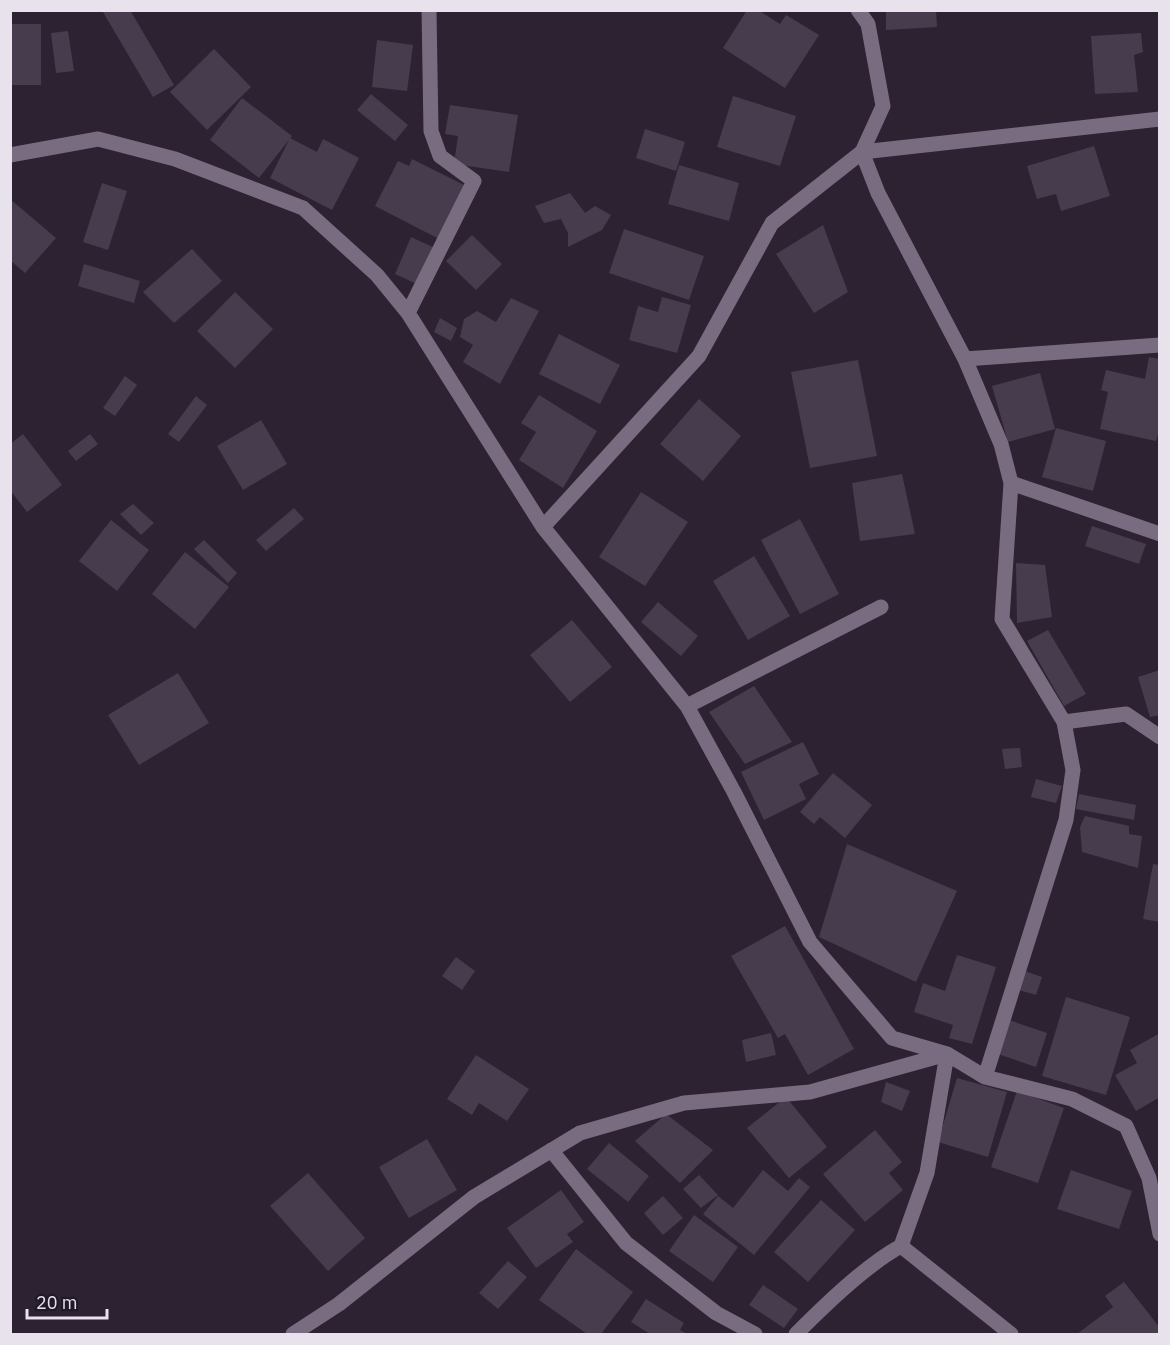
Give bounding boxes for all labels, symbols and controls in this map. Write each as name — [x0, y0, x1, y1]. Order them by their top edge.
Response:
scale bar — [27, 1282, 106, 1320]
text: 20 m — [36, 1291, 78, 1314]

